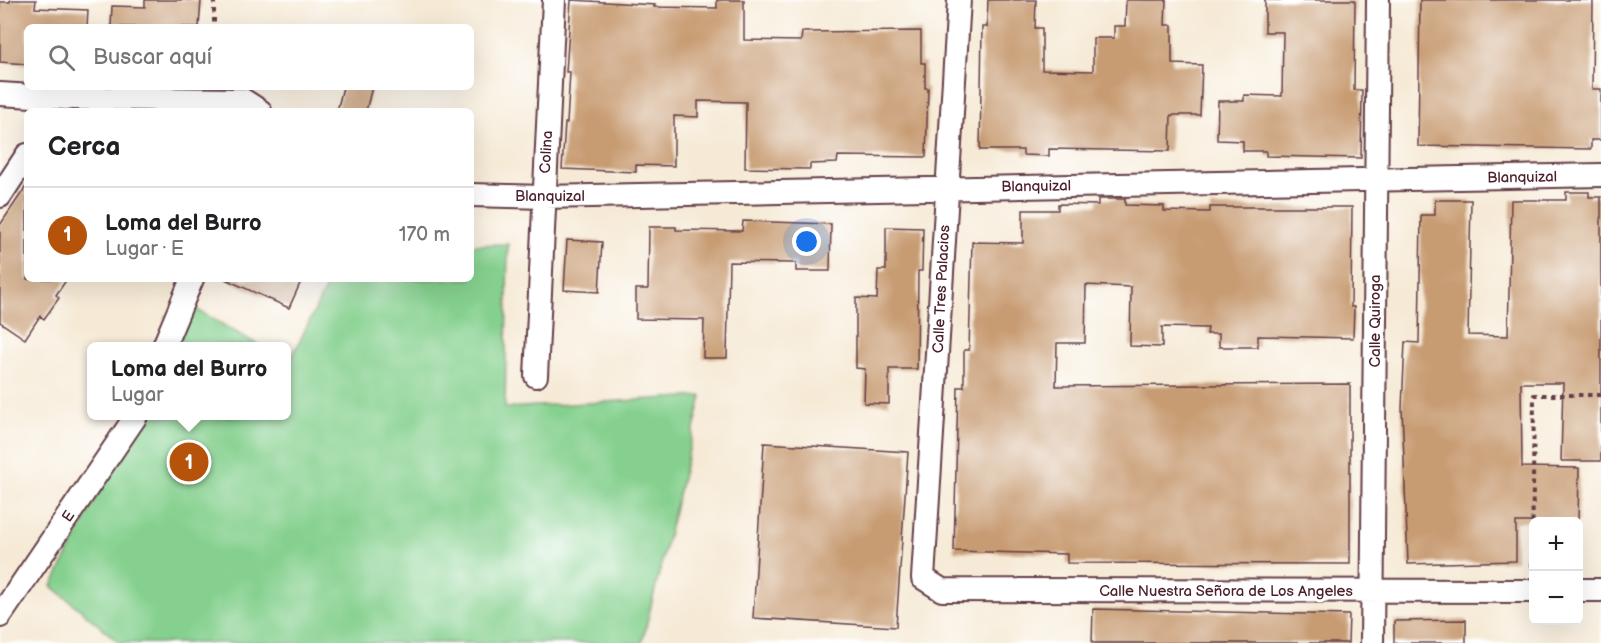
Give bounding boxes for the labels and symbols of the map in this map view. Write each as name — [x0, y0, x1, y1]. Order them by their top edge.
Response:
street label: Colina — [536, 130, 557, 174]
street label: Blanquizal — [1487, 167, 1557, 188]
street label: Blanquizal — [1001, 176, 1071, 197]
street label: Blanquizal — [515, 187, 585, 206]
street label: Calle Tres Palacios — [929, 224, 954, 354]
your location — [792, 227, 821, 256]
street label: Calle Quiroga — [1366, 274, 1385, 368]
pin: 1 — [170, 440, 208, 484]
street label: E — [58, 507, 79, 526]
street label: Calle Nuestra Señora de Los Angeles — [1099, 582, 1353, 601]

